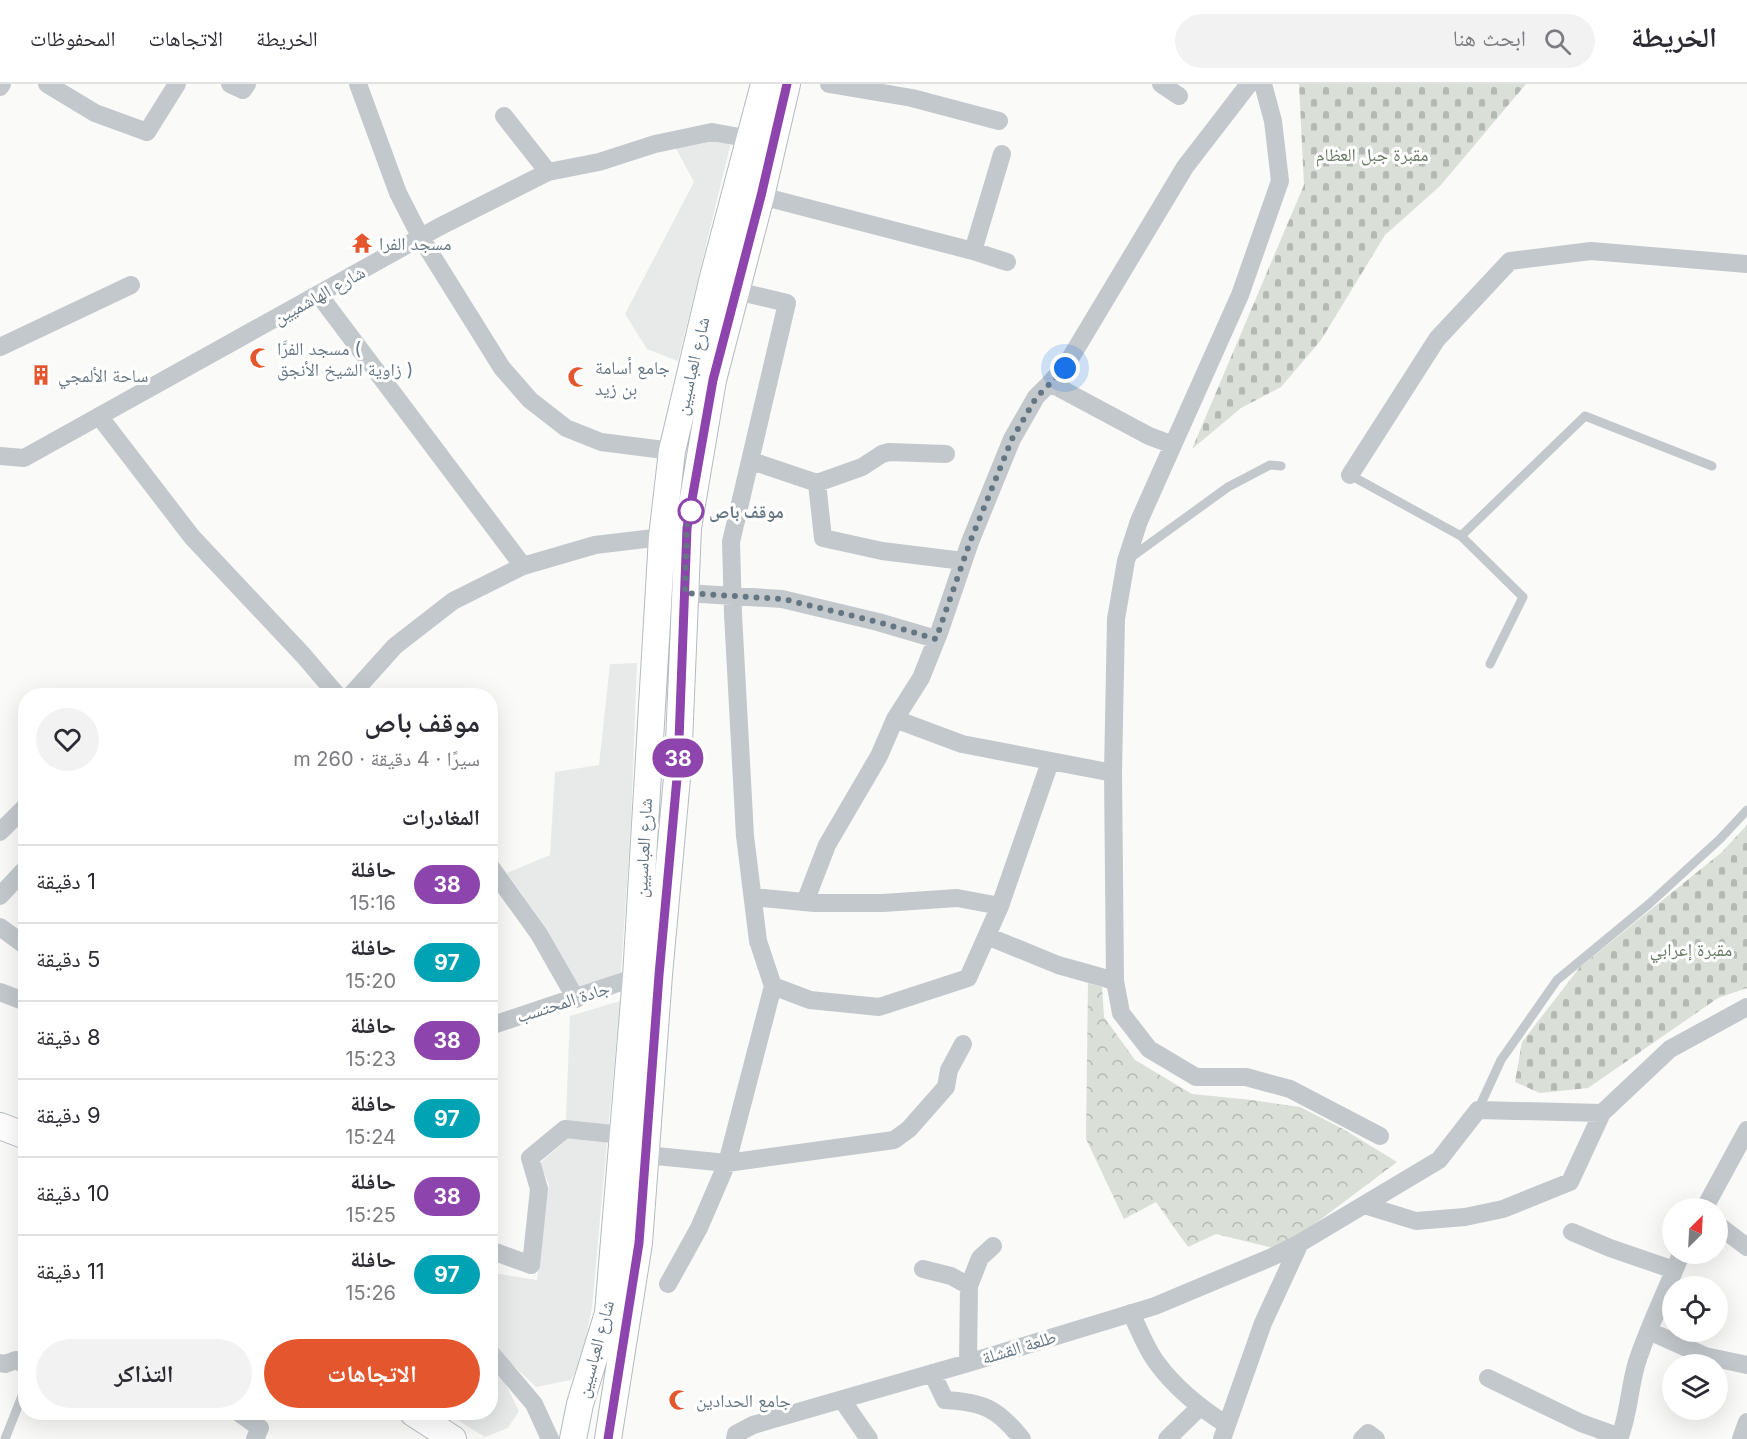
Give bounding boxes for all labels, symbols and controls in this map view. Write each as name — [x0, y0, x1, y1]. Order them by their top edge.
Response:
search box — [1175, 14, 1595, 68]
text: الخريطة — [1631, 20, 1717, 54]
text: ابحث هنا — [1453, 25, 1526, 51]
icon: search — [1541, 25, 1574, 58]
text: المحفوظات — [30, 26, 115, 51]
text: الاتجاهات — [148, 26, 223, 51]
text: الخريطة — [256, 26, 318, 51]
park label: مقبرة جبل العظام — [1316, 144, 1428, 167]
temple icon: مسجد الفرا — [350, 231, 374, 255]
place label: مسجد الفرا — [379, 233, 451, 254]
street label: شارع الهاشميين — [269, 261, 369, 330]
street label: شارع العباسيين — [671, 315, 714, 417]
place label: مسجد الفرَّا ( زاوية الشيخ الأنجق ) — [277, 338, 413, 382]
mosque icon: مسجد الفرَّا ( زاوية الشيخ الأنجق ) — [248, 346, 272, 370]
your location — [1050, 353, 1080, 383]
place label: جامع أسامة بن زيد — [595, 357, 670, 400]
building icon: ساحة الألمجي — [29, 363, 53, 387]
place label: ساحة الألمجي — [58, 365, 148, 390]
mosque icon: جامع أسامة بن زيد — [566, 365, 590, 389]
marker: موقف باص — [678, 498, 704, 524]
place label: موقف باص — [709, 501, 784, 523]
text: موقف باص — [364, 705, 480, 739]
button: heart — [36, 708, 99, 771]
line badge: 38 — [651, 738, 705, 778]
text: 38 — [664, 746, 692, 771]
text: سيرًا · 4 دقيقة · 260 m — [293, 747, 480, 771]
street label: شارع العباسيين — [630, 798, 657, 899]
text: المغادرات — [402, 804, 480, 830]
text: حافلة — [350, 856, 396, 882]
text: 1 دقيقة — [36, 868, 96, 894]
text: 38 — [433, 872, 461, 897]
text: 15:16 — [349, 891, 396, 915]
text: حافلة — [350, 934, 396, 960]
park label: مقبرة إعرابي — [1650, 939, 1732, 964]
text: 5 دقيقة — [36, 946, 100, 972]
text: 97 — [434, 950, 460, 975]
text: 15:20 — [345, 969, 396, 993]
street label: جادة المحتسب — [514, 977, 612, 1027]
text: حافلة — [350, 1012, 396, 1038]
text: 8 دقيقة — [36, 1024, 101, 1050]
text: 38 — [433, 1028, 461, 1053]
text: 15:23 — [345, 1047, 396, 1071]
text: حافلة — [350, 1090, 396, 1116]
text: 9 دقيقة — [36, 1102, 101, 1128]
text: 97 — [434, 1106, 460, 1131]
text: 15:24 — [345, 1125, 396, 1149]
text: حافلة — [350, 1168, 396, 1194]
text: 10 دقيقة — [36, 1180, 110, 1206]
text: 38 — [433, 1184, 461, 1209]
north arrow — [1662, 1198, 1728, 1264]
map controls — [1662, 1198, 1728, 1420]
text: 15:25 — [346, 1203, 396, 1227]
text: حافلة — [350, 1246, 396, 1272]
text: 11 دقيقة — [36, 1258, 105, 1284]
text: 97 — [434, 1262, 460, 1287]
button: locate — [1662, 1276, 1728, 1342]
text: 15:26 — [345, 1281, 396, 1305]
street label: شارع العباسيين — [572, 1298, 619, 1400]
street label: طلعة القشلة — [979, 1326, 1059, 1368]
button: التذاكر — [36, 1339, 252, 1408]
button: الاتجاهات — [264, 1339, 480, 1408]
button: layers — [1662, 1354, 1728, 1420]
mosque icon: جامع الحدادين — [667, 1388, 691, 1412]
place label: جامع الحدادين — [696, 1390, 791, 1413]

